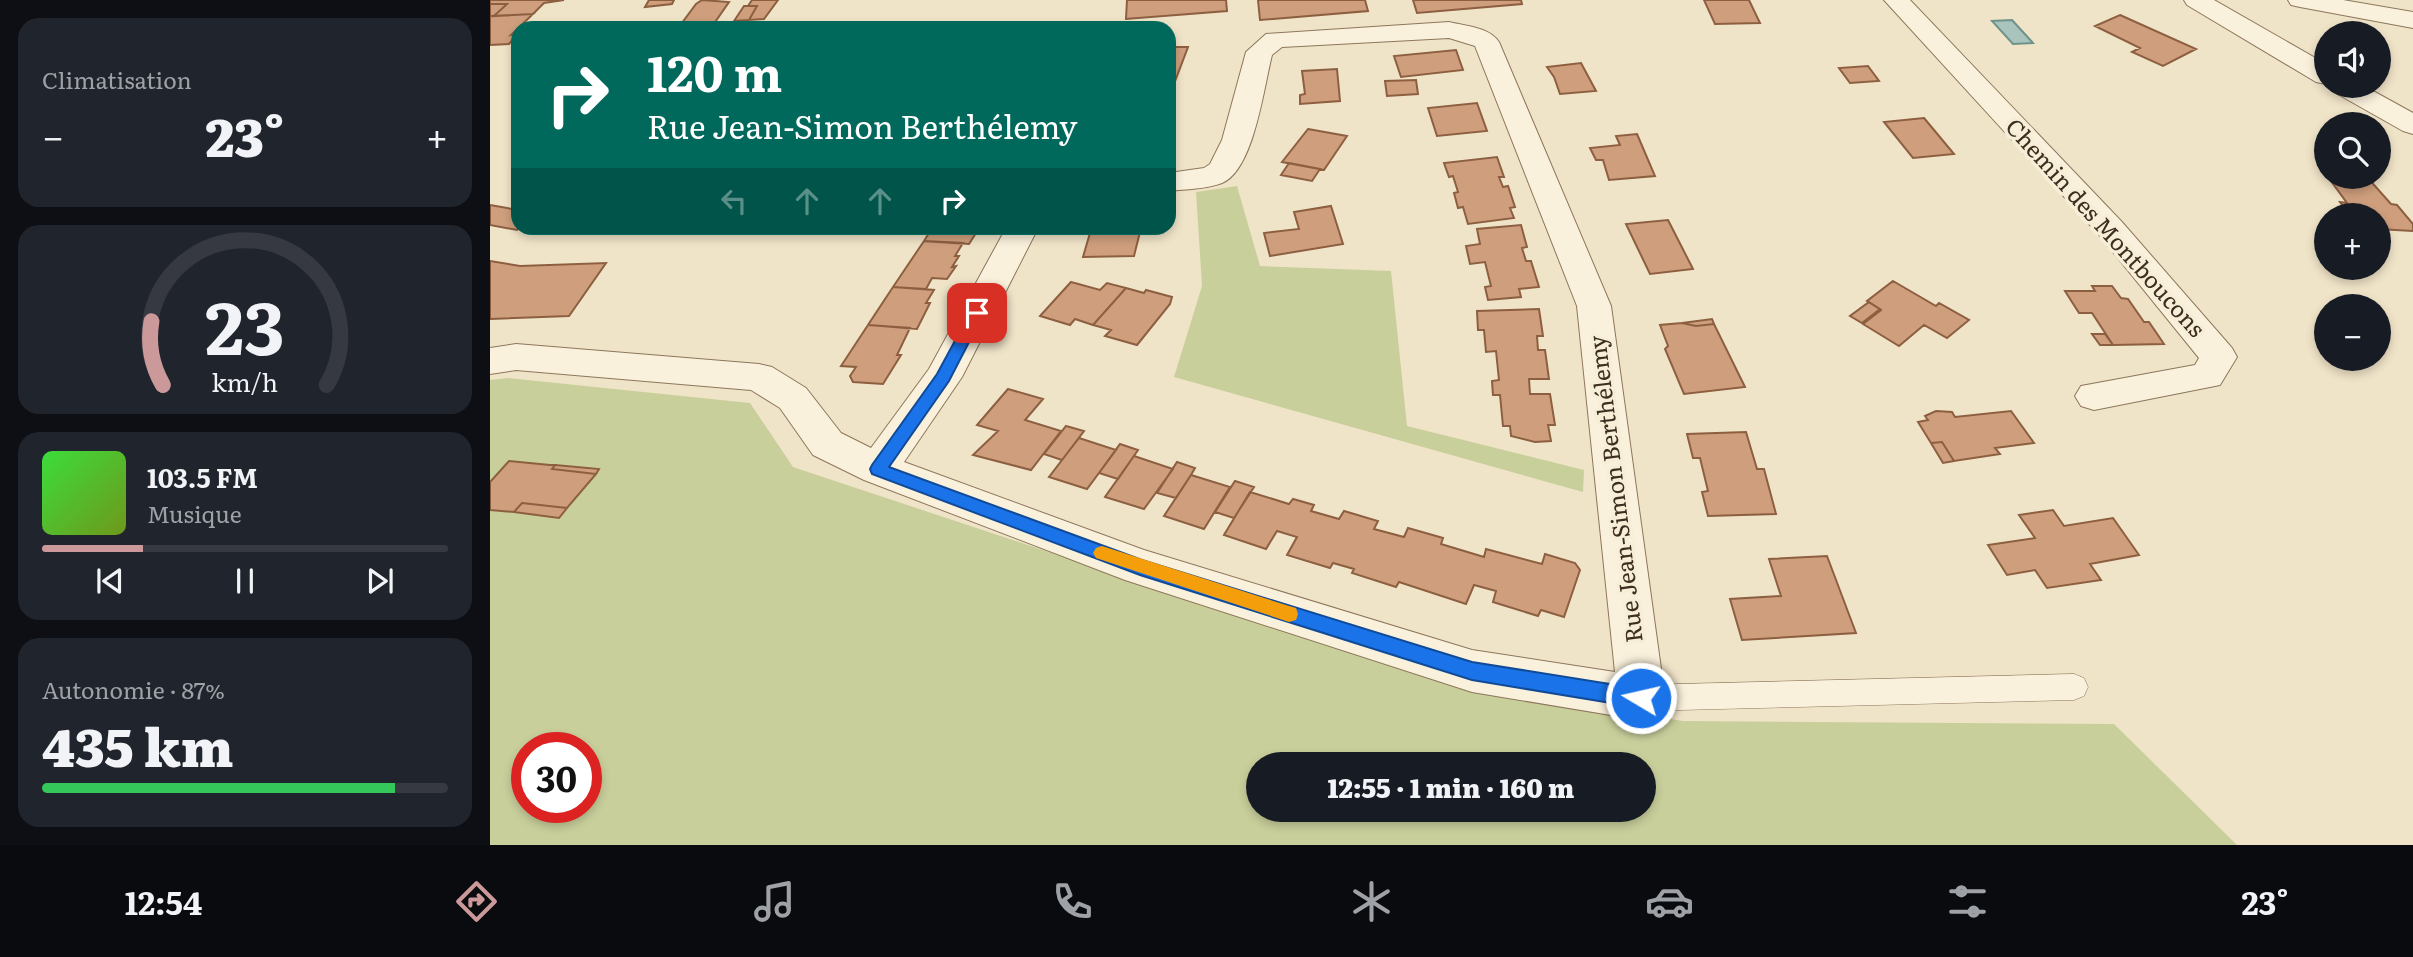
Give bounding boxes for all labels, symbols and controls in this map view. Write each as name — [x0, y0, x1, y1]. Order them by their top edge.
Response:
map controls — [2314, 21, 2391, 371]
button: sound — [2314, 21, 2391, 98]
text: 120 m — [647, 34, 782, 107]
icon: right — [532, 49, 623, 140]
text: Climatisation — [42, 62, 192, 96]
text: 23° — [206, 96, 285, 173]
text: Rue Jean-Simon Berthélemy — [647, 101, 1077, 149]
text: − — [42, 106, 64, 163]
text: + — [426, 106, 448, 163]
street label: Chemin des Montboucons — [1999, 110, 2214, 344]
button: search — [2314, 112, 2391, 189]
icon: left — [715, 182, 753, 220]
icon: ahead — [788, 182, 826, 220]
icon: ahead — [861, 182, 899, 220]
icon: right — [934, 182, 972, 220]
button: + — [2314, 203, 2391, 280]
text: 23 — [205, 270, 285, 378]
pin — [947, 283, 1007, 343]
icon: arrive — [958, 294, 996, 332]
button: − — [2314, 294, 2391, 371]
street label: Rue Jean-Simon Berthélemy — [1578, 333, 1650, 645]
text: km/h — [212, 363, 278, 400]
text: 103.5 FM — [147, 457, 258, 496]
text: Musique — [147, 496, 242, 530]
icon: previous — [91, 562, 129, 600]
icon: pause — [226, 562, 264, 600]
icon: next — [361, 562, 399, 600]
position arrow — [1604, 661, 1678, 735]
text: Autonomie · 87% — [42, 672, 225, 706]
text: 435 km — [42, 706, 233, 783]
speed limit sign: 30 — [511, 732, 602, 823]
text: 12:55 · 1 min · 160 m — [1328, 767, 1574, 806]
text: 12:54 — [125, 877, 202, 925]
icon: directions — [452, 877, 501, 926]
icon: music — [750, 877, 799, 926]
icon: phone — [1048, 877, 1097, 926]
icon: climate — [1347, 877, 1396, 926]
icon: car — [1645, 877, 1694, 926]
icon: filters — [1943, 877, 1992, 926]
text: 23° — [2241, 877, 2288, 925]

